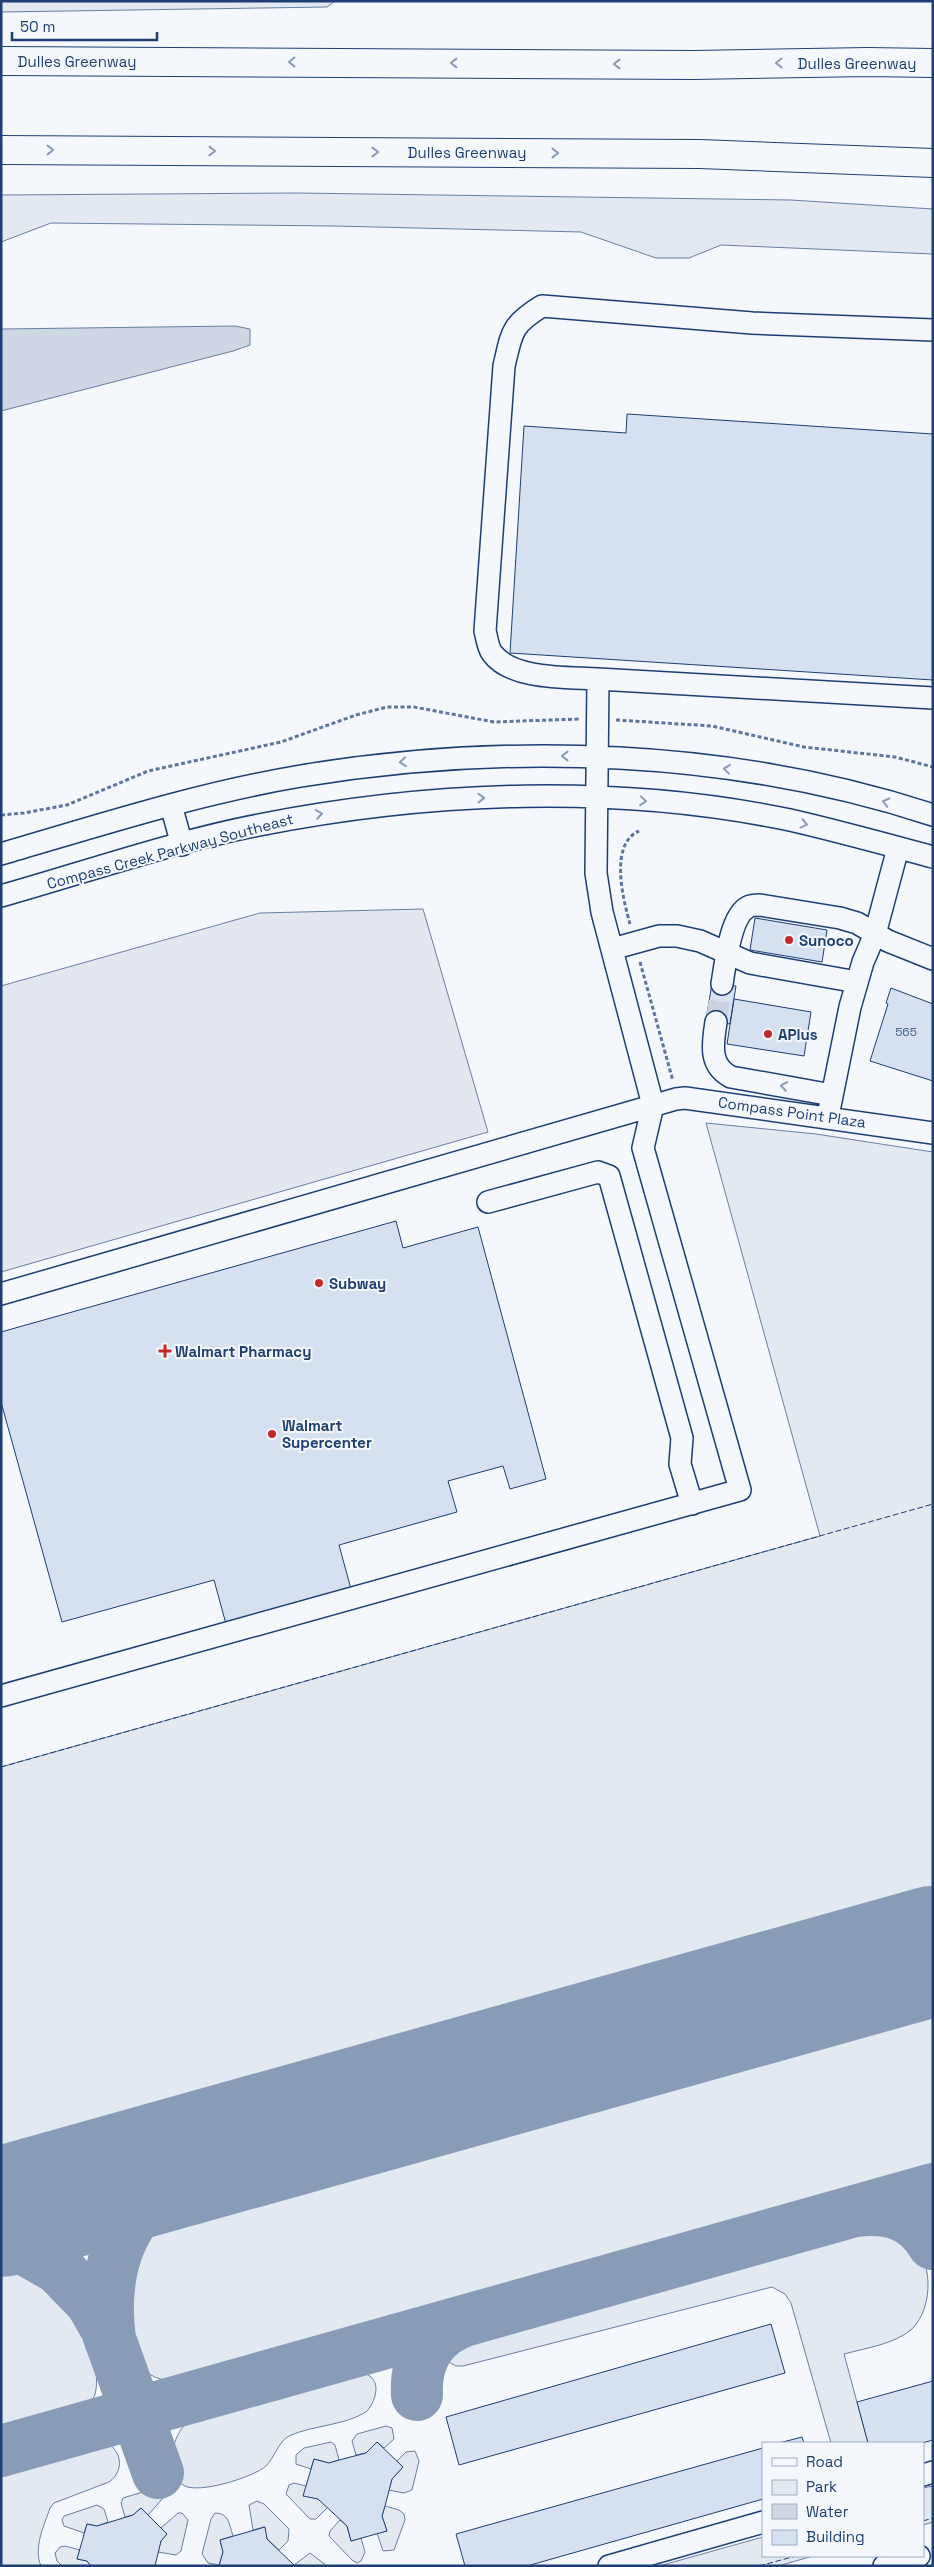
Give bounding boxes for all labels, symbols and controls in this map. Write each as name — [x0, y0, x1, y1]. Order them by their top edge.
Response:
scale bar — [12, 10, 158, 42]
text: 50 m — [20, 17, 55, 36]
street label: Dulles Greenway — [18, 52, 136, 71]
street label: Dulles Greenway — [798, 54, 916, 73]
one-way arrow — [287, 57, 295, 68]
one-way arrow — [450, 58, 458, 68]
one-way arrow — [775, 58, 782, 68]
one-way arrow — [612, 59, 620, 69]
street label: Dulles Greenway — [408, 143, 526, 162]
one-way arrow — [46, 145, 54, 155]
one-way arrow — [209, 146, 217, 156]
one-way arrow — [372, 147, 379, 157]
one-way arrow — [552, 148, 559, 158]
one-way arrow — [561, 751, 568, 761]
one-way arrow — [398, 756, 406, 767]
one-way arrow — [722, 764, 730, 775]
one-way arrow — [478, 793, 485, 803]
one-way arrow — [640, 795, 648, 806]
one-way arrow — [881, 797, 890, 808]
street label: Compass Creek Parkway Southeast — [44, 809, 296, 893]
one-way arrow — [316, 809, 324, 820]
one-way arrow — [800, 818, 809, 829]
place label: Sunoco — [799, 931, 854, 950]
marker: Sunoco — [783, 934, 795, 946]
house number: 565 — [895, 1024, 917, 1040]
place label: APlus — [778, 1025, 818, 1044]
marker: APlus — [762, 1028, 774, 1040]
one-way arrow — [780, 1082, 789, 1092]
street label: Compass Point Plaza — [717, 1092, 867, 1132]
place label: Subway — [329, 1274, 386, 1293]
marker: Subway — [313, 1277, 325, 1289]
place label: Walmart Pharmacy — [175, 1342, 311, 1361]
marker: Walmart Pharmacy — [159, 1345, 171, 1357]
place label: Walmart Supercenter — [282, 1416, 372, 1452]
marker: Walmart Supercenter — [266, 1428, 278, 1440]
legend — [762, 2442, 924, 2557]
text: Road — [806, 2452, 843, 2471]
text: Park — [806, 2477, 837, 2496]
text: Water — [806, 2502, 849, 2521]
text: Building — [806, 2527, 865, 2546]

